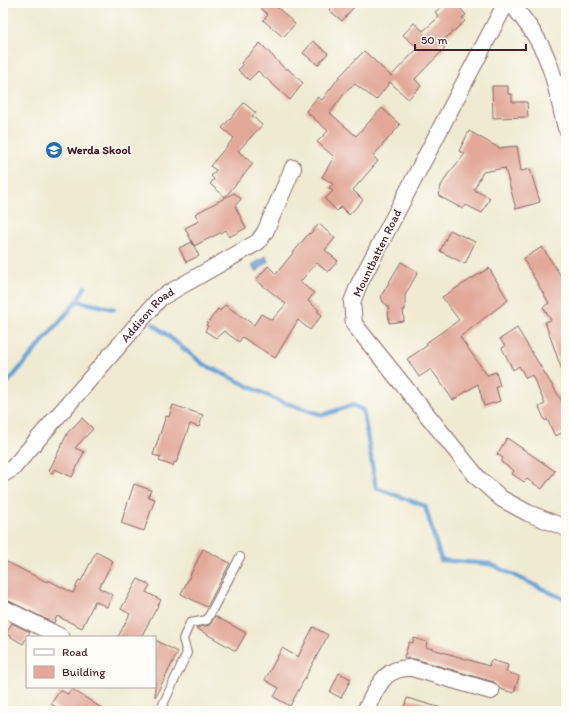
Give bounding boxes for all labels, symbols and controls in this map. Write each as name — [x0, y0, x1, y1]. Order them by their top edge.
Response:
scale bar — [415, 26, 526, 52]
text: 50 m — [421, 33, 447, 47]
school or university icon: Werda Skool — [44, 140, 64, 160]
place label: Werda Skool — [67, 143, 132, 157]
street label: Mountbatten Road — [350, 206, 405, 299]
street label: Addison Road — [118, 284, 177, 345]
legend — [26, 636, 156, 688]
text: Road — [62, 645, 88, 659]
text: Building — [62, 665, 106, 679]

